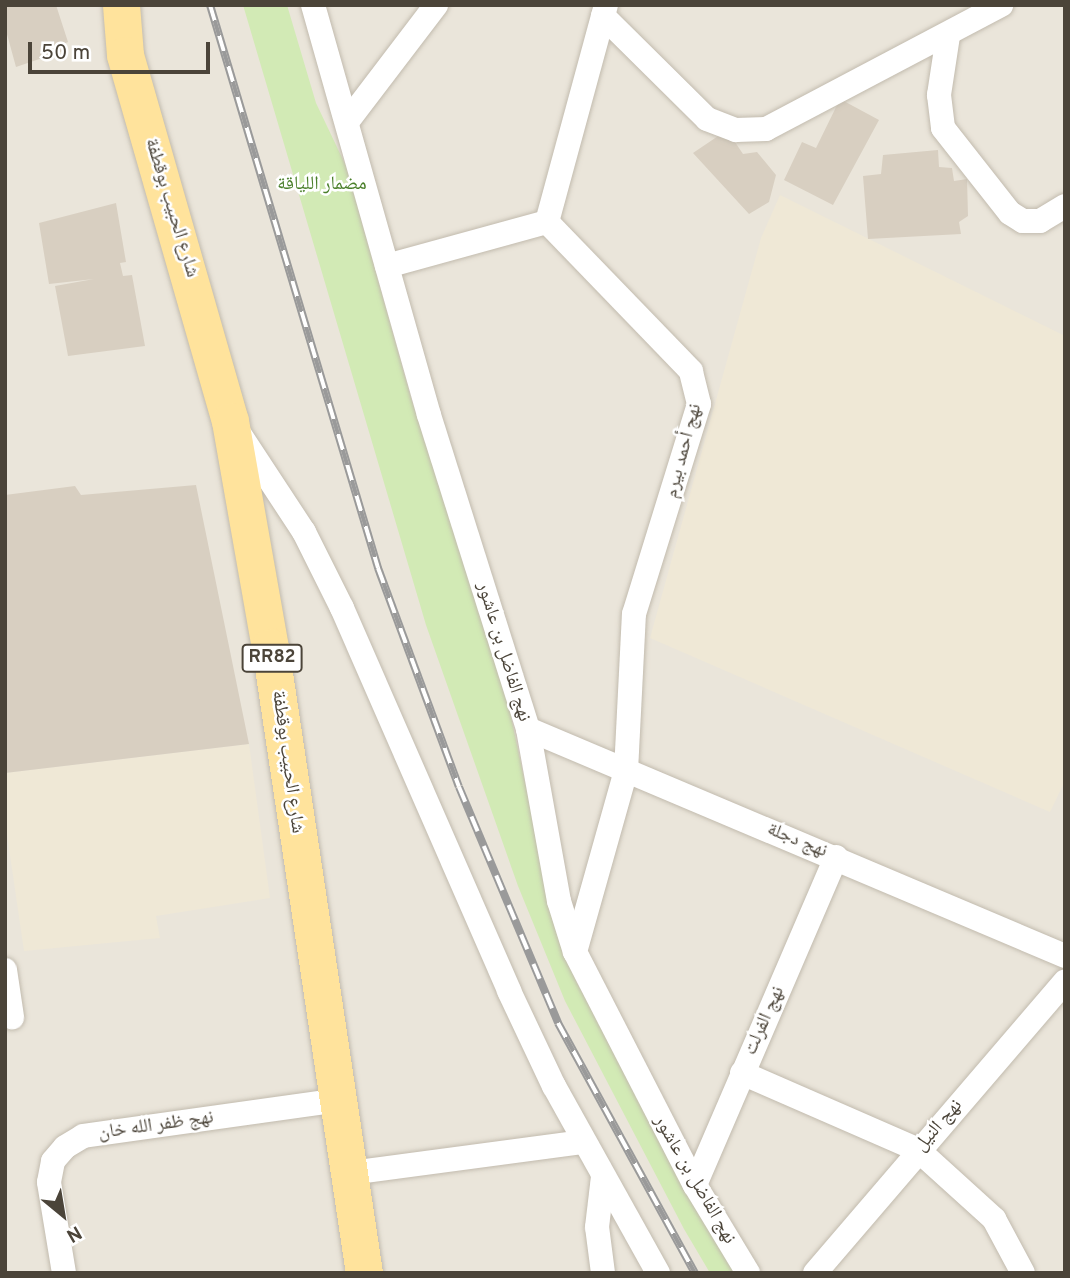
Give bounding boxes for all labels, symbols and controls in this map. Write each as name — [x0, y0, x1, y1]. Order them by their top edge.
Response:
scale bar — [32, 28, 214, 72]
text: 50 m — [41, 40, 90, 67]
street label: شارع الحبيب بوقطفة — [139, 136, 203, 280]
park label: مضمار اللياقة — [277, 174, 367, 196]
street label: نهج أحمد بيرم — [660, 401, 708, 501]
street label: نهج الفاضل بن عاشور — [471, 579, 535, 725]
road number: RR82 — [240, 644, 304, 672]
street label: شارع الحبيب بوقطفة — [266, 689, 308, 835]
street label: نهج دجلة — [764, 819, 830, 863]
street label: نهج الفرلت — [740, 983, 790, 1059]
street label: نهج النيل — [910, 1095, 968, 1157]
street label: نهج ظفر الله خان — [97, 1107, 215, 1145]
street label: نهج الفاضل بن عاشور — [648, 1112, 740, 1248]
north arrow — [28, 1180, 98, 1250]
text: N — [62, 1219, 85, 1247]

